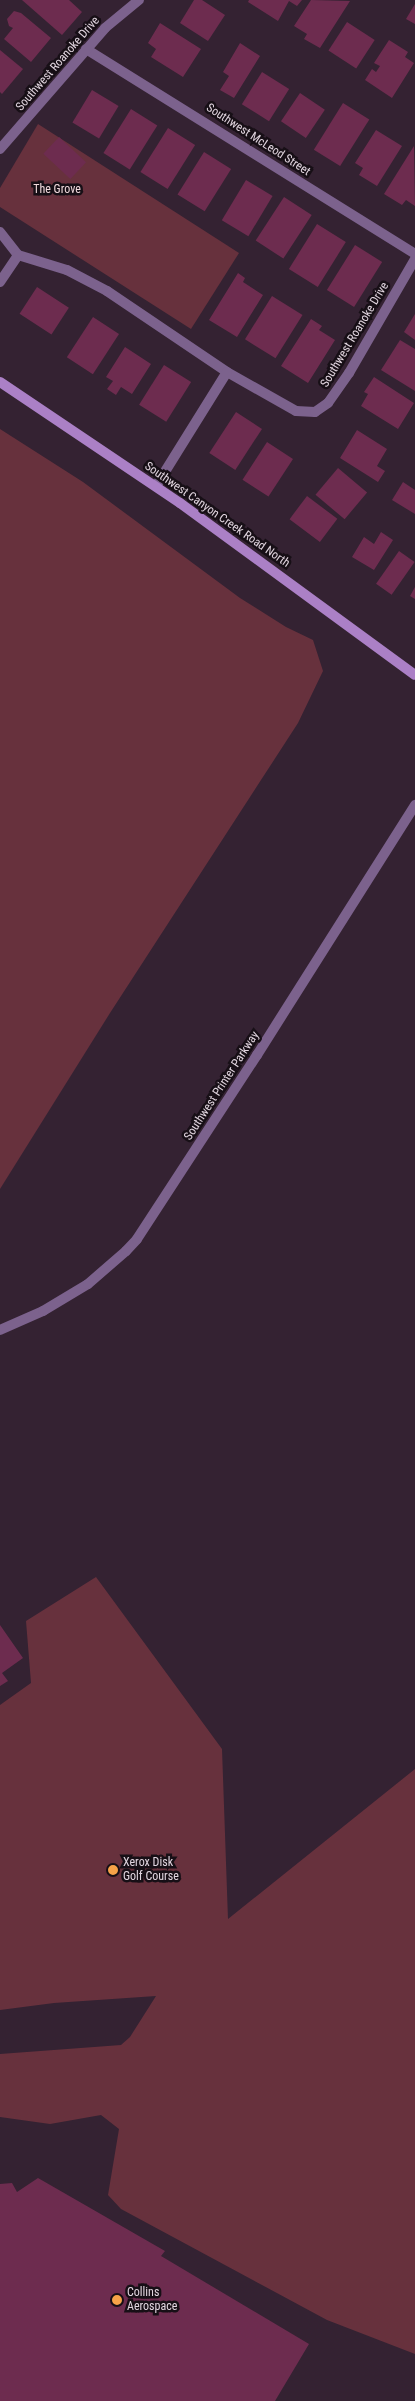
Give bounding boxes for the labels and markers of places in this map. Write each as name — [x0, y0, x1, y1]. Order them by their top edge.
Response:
place label: Xerox Disk Golf Course — [123, 1856, 179, 1884]
marker: Xerox Disk Golf Course — [107, 1864, 119, 1876]
place label: Collins Aerospace — [127, 2286, 177, 2314]
marker: Collins Aerospace — [111, 2294, 123, 2306]

